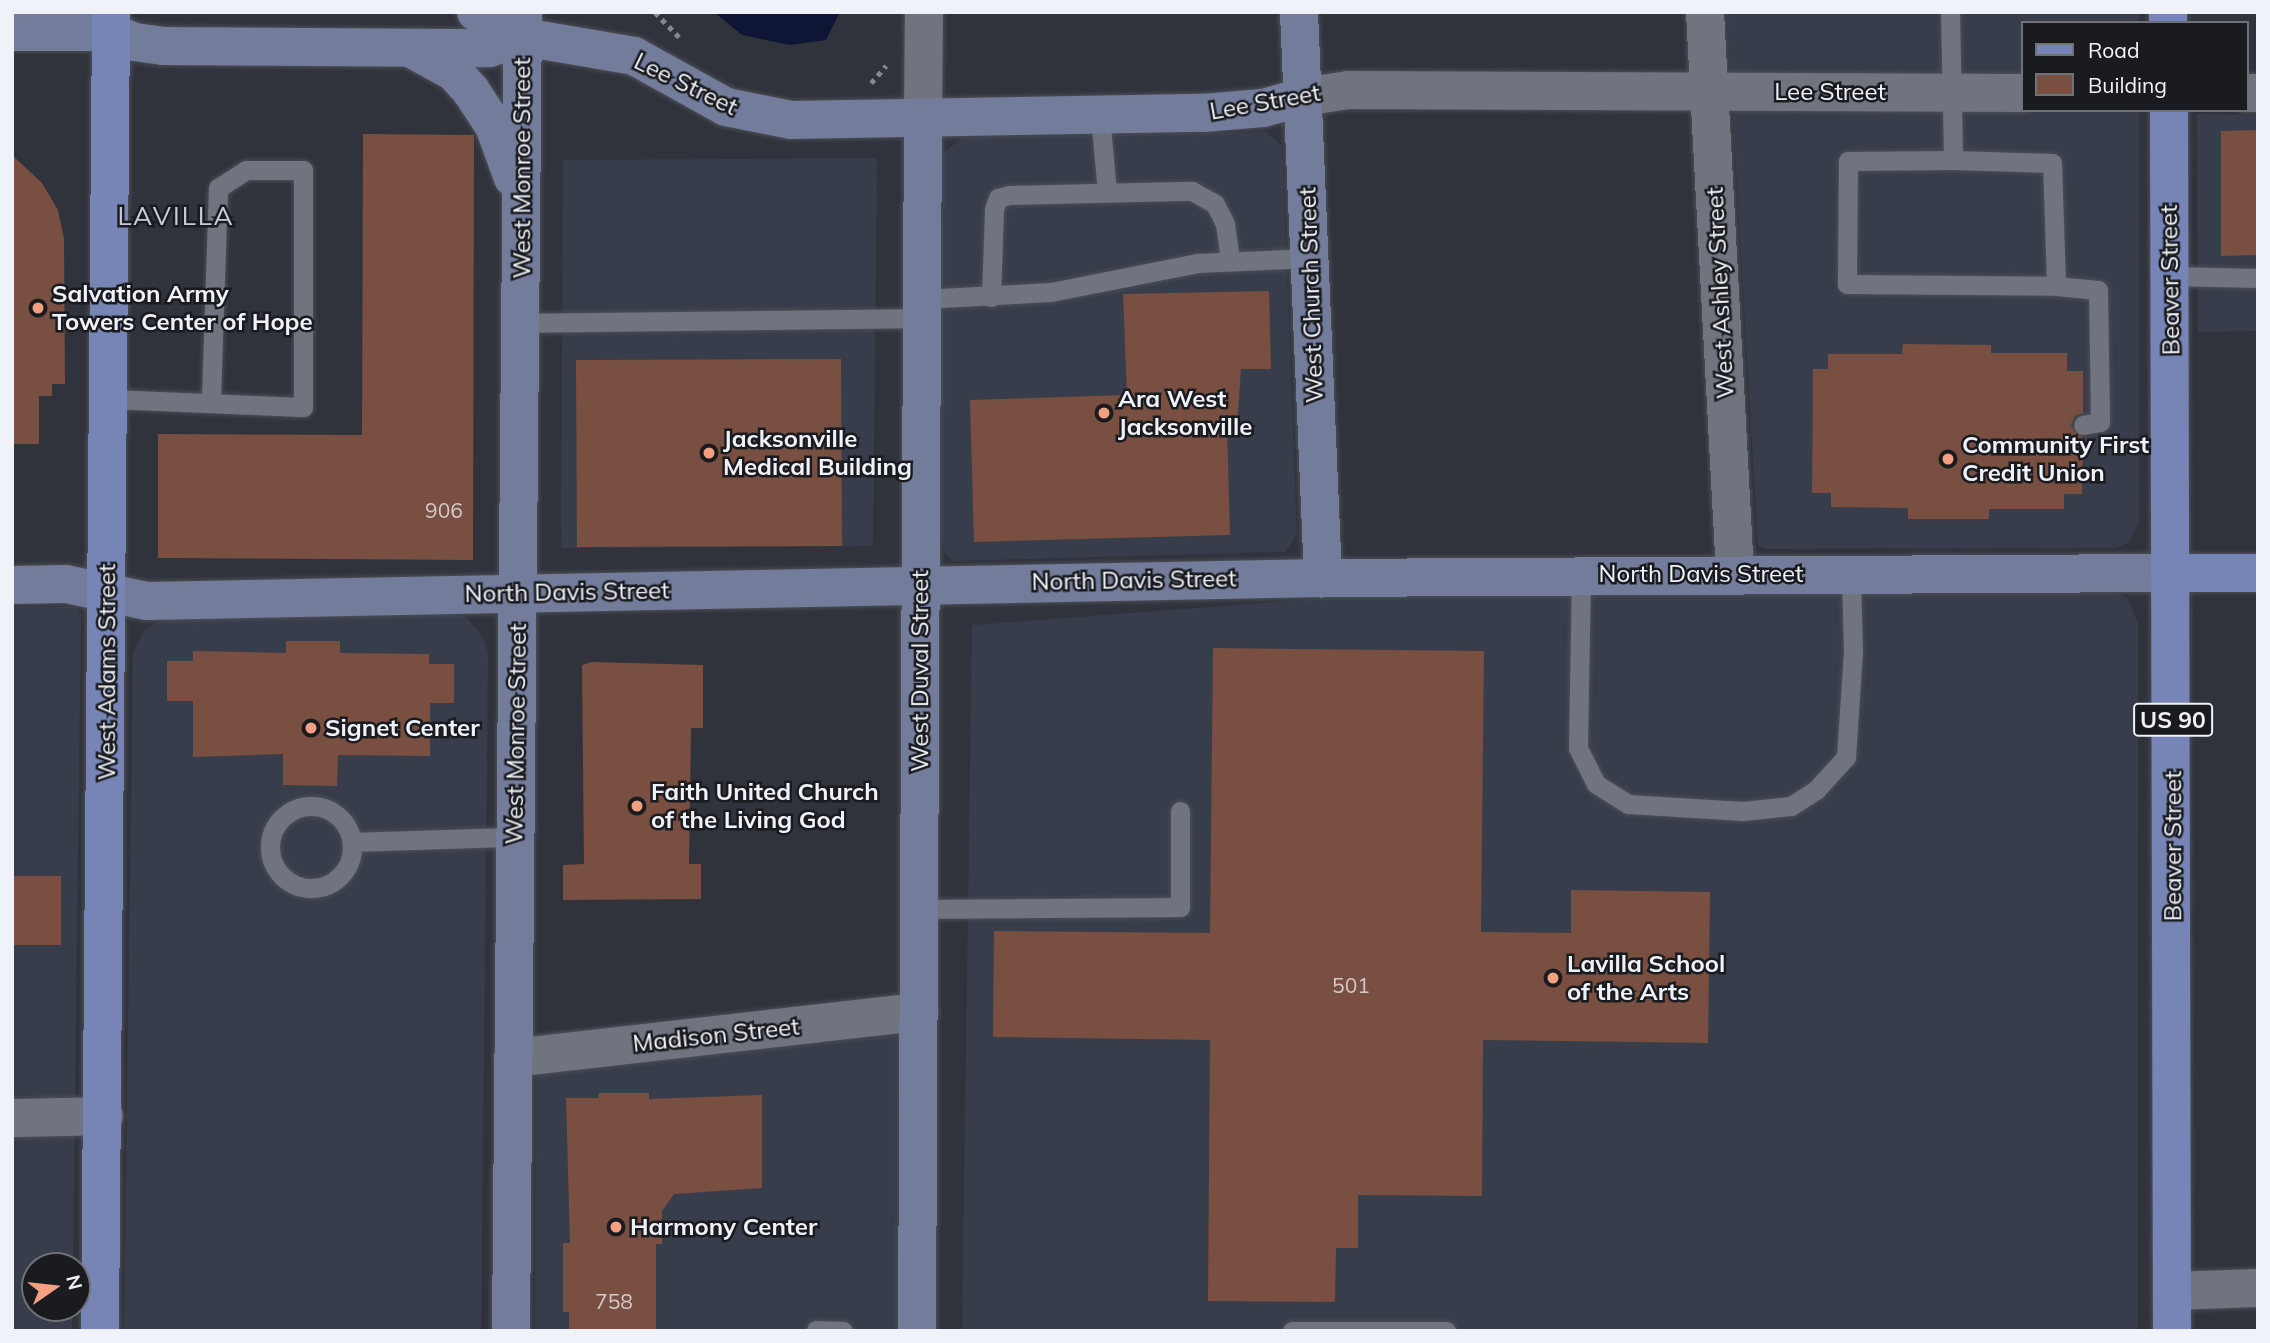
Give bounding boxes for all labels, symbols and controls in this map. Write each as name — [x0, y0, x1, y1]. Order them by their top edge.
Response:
legend — [2022, 21, 2249, 112]
text: Road — [2088, 37, 2139, 63]
street label: Lee Street — [629, 47, 743, 121]
street label: West Monroe Street — [508, 57, 536, 279]
text: Building — [2088, 72, 2167, 98]
street label: Lee Street — [1207, 78, 1323, 126]
street label: Lee Street — [1774, 78, 1886, 106]
street label: West Church Street — [1293, 186, 1329, 404]
street label: West Ashley Street — [1700, 186, 1740, 400]
district label: LAVILLA — [118, 200, 234, 232]
street label: Beaver Street — [2154, 204, 2186, 356]
place label: Salvation Army Towers Center of Hope — [52, 280, 313, 336]
marker: Salvation Army Towers Center of Hope — [30, 300, 46, 316]
place label: Ara West Jacksonville — [1118, 385, 1252, 441]
marker: Ara West Jacksonville — [1096, 405, 1112, 421]
place label: Jacksonville Medical Building — [723, 425, 912, 481]
place label: Community First Credit Union — [1962, 431, 2149, 487]
marker: Jacksonville Medical Building — [701, 445, 717, 461]
marker: Community First Credit Union — [1940, 451, 1956, 467]
house number: 906 — [425, 497, 463, 523]
street label: North Davis Street — [1599, 560, 1803, 588]
street label: West Adams Street — [93, 564, 121, 780]
street label: North Davis Street — [1031, 564, 1237, 596]
street label: West Duval Street — [906, 570, 934, 772]
street label: North Davis Street — [464, 576, 670, 608]
street label: West Monroe Street — [500, 623, 532, 845]
road number: US 90 — [2133, 700, 2213, 740]
place label: Signet Center — [325, 714, 480, 742]
marker: Signet Center — [303, 720, 319, 736]
street label: Beaver Street — [2159, 771, 2187, 921]
place label: Faith United Church of the Living God — [651, 778, 879, 834]
marker: Faith United Church of the Living God — [629, 798, 645, 814]
place label: Lavilla School of the Arts — [1567, 950, 1725, 1006]
marker: Lavilla School of the Arts — [1545, 970, 1561, 986]
house number: 501 — [1332, 972, 1370, 998]
street label: Madison Street — [631, 1012, 801, 1058]
place label: Harmony Center — [630, 1213, 817, 1241]
marker: Harmony Center — [608, 1219, 624, 1235]
north arrow — [21, 1252, 91, 1322]
text: N — [61, 1273, 88, 1292]
house number: 758 — [595, 1288, 633, 1314]

